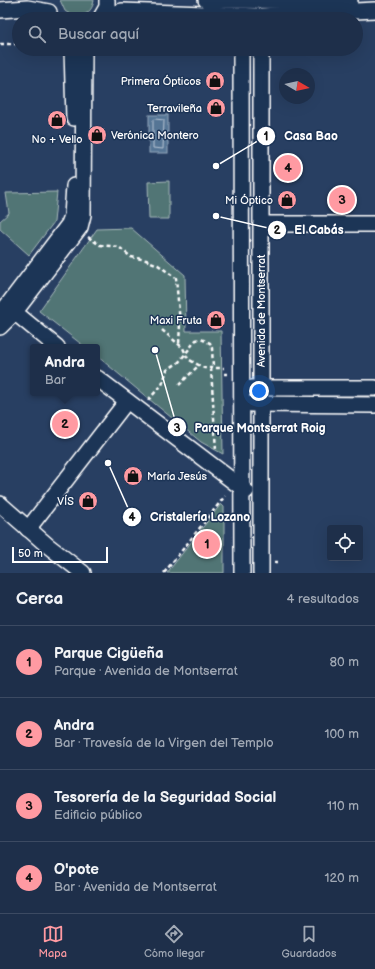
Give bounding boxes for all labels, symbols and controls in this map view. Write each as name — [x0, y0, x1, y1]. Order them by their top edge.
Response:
search box — [12, 12, 363, 56]
icon: search — [26, 23, 48, 45]
text: Buscar aquí — [58, 25, 139, 44]
north arrow — [279, 68, 315, 104]
shop icon: Primera Ópticos — [204, 70, 226, 92]
place label: Primera Ópticos — [121, 74, 202, 88]
shop icon: Terravileña — [205, 97, 227, 119]
place label: Terravileña — [147, 102, 202, 115]
shop icon: No + Vello — [46, 109, 68, 131]
shop icon: Verónica Montero — [86, 124, 108, 146]
callout: Casa Bao — [256, 124, 346, 148]
place label: Verónica Montero — [111, 129, 199, 142]
text: 1 — [263, 129, 269, 144]
text: Casa Bao — [284, 129, 338, 144]
place label: No + Vello — [32, 133, 82, 146]
pin: 4 — [275, 153, 301, 183]
pin: 3 — [329, 185, 355, 215]
shop icon: Mi Óptico — [276, 189, 298, 211]
place label: Mi Óptico — [225, 193, 273, 207]
callout: El Cabás — [267, 218, 352, 242]
text: 2 — [273, 223, 281, 238]
text: El Cabás — [294, 223, 344, 238]
street label: Avenida de Montserrat — [255, 254, 268, 367]
shop icon: Maxi Fruta — [205, 309, 227, 331]
place label: Maxi Fruta — [150, 314, 202, 327]
popup — [30, 344, 100, 396]
text: Andra — [45, 353, 85, 372]
text: Bar — [45, 372, 66, 388]
your location — [249, 381, 269, 401]
pin: 2 — [52, 409, 78, 439]
callout: Parque Montserrat Roig — [167, 415, 334, 439]
text: 3 — [173, 421, 181, 436]
text: Parque Montserrat Roig — [194, 421, 326, 436]
shop icon: María Jesús — [122, 465, 144, 487]
place label: María Jesús — [147, 470, 207, 483]
shop icon: VÍS — [77, 490, 99, 512]
place label: VÍS — [57, 494, 74, 508]
callout: Cristalería Lozano — [122, 505, 258, 529]
text: 4 — [128, 510, 136, 525]
text: Cristalería Lozano — [150, 510, 250, 525]
map controls — [327, 525, 363, 561]
button: locate — [327, 525, 363, 561]
pin: 1 — [194, 529, 220, 559]
scale bar — [12, 545, 108, 564]
text: 50 m — [18, 547, 43, 560]
text: Cerca — [16, 589, 63, 609]
text: 4 resultados — [287, 591, 359, 607]
text: Parque Cigüeña — [54, 644, 164, 663]
text: 1 — [26, 654, 32, 670]
text: 80 m — [330, 654, 359, 670]
text: Parque · Avenida de Montserrat — [54, 663, 238, 679]
text: Andra — [54, 716, 94, 735]
text: 2 — [25, 726, 33, 742]
text: 100 m — [324, 726, 359, 742]
text: Bar · Travesía de la Virgen del Templo — [54, 735, 274, 751]
text: Tesorería de la Seguridad Social — [54, 788, 276, 807]
text: 3 — [25, 798, 33, 814]
text: 110 m — [327, 798, 359, 814]
text: Edificio público — [54, 807, 142, 823]
text: O'pote — [54, 860, 99, 879]
text: 4 — [25, 870, 33, 886]
text: 120 m — [324, 870, 359, 886]
text: Bar · Avenida de Montserrat — [54, 879, 217, 895]
tab: Mapa — [39, 923, 67, 960]
tab: Cómo llegar — [144, 923, 204, 960]
tab: Guardados — [282, 923, 336, 960]

